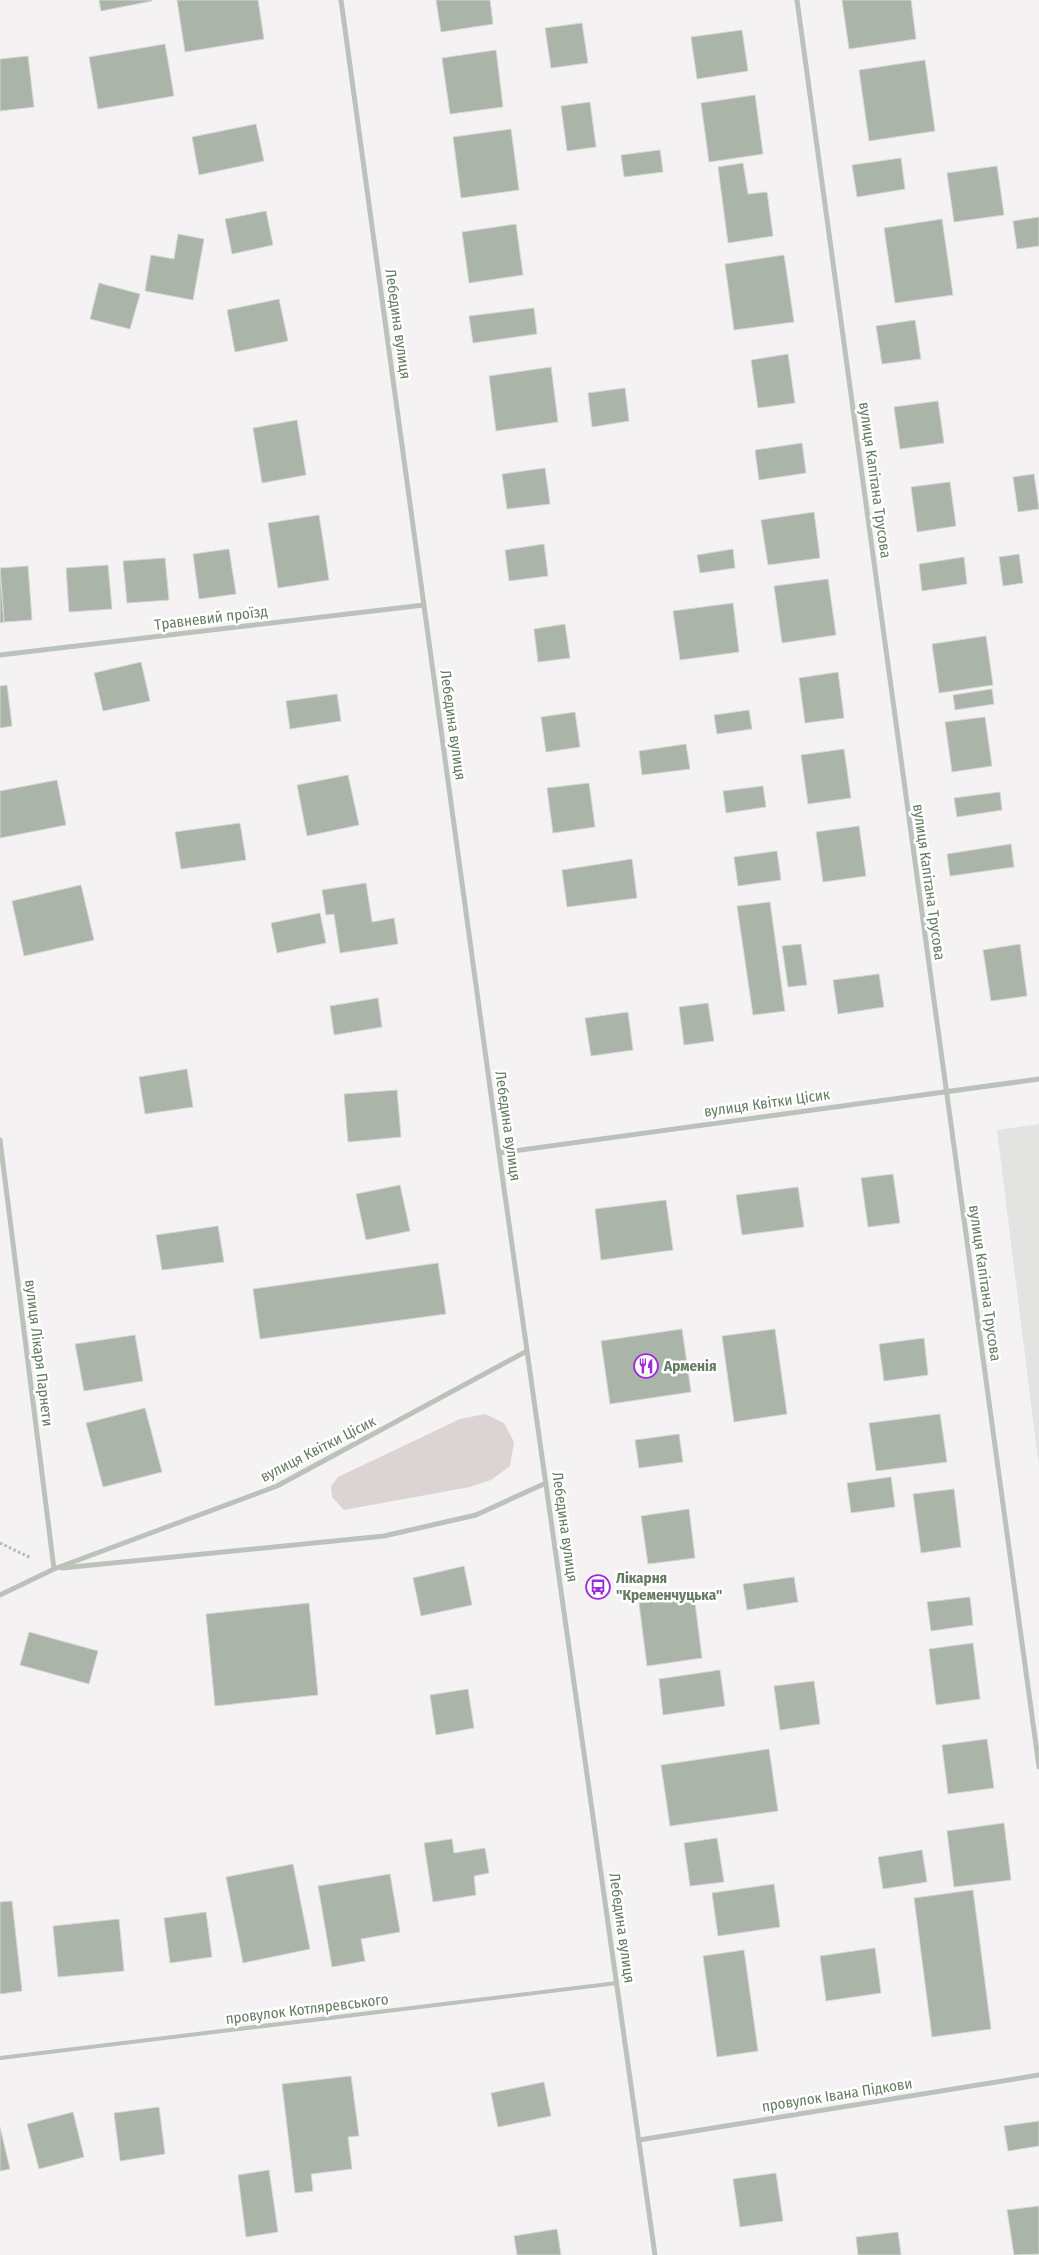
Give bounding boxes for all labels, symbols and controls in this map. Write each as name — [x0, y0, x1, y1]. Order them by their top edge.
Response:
street label: Лебедина вулиця — [381, 268, 415, 380]
street label: вулиця Капітана Трусова — [855, 401, 895, 559]
street label: Травневий проїзд — [153, 602, 269, 634]
street label: Лебедина вулиця — [436, 669, 470, 781]
street label: вулиця Капітана Трусова — [909, 803, 949, 961]
street label: Лебедина вулиця — [491, 1070, 525, 1182]
street label: вулиця Квітки Цісик — [703, 1085, 831, 1121]
street label: вулиця Капітана Трусова — [965, 1204, 1005, 1362]
street label: вулиця Лікаря Парнети — [21, 1279, 57, 1427]
restaurant icon: Арменія — [633, 1353, 659, 1379]
place label: Арменія — [663, 1357, 717, 1375]
street label: вулиця Квітки Цісик — [257, 1412, 379, 1486]
street label: Лебедина вулиця — [548, 1471, 582, 1583]
place label: Лікарня "Кременчуцька" — [616, 1569, 722, 1604]
bus stop icon: Лікарня "Кременчуцька" — [585, 1574, 611, 1600]
street label: Лебедина вулиця — [605, 1872, 639, 1984]
street label: провулок Котляревського — [224, 1990, 390, 2028]
street label: провулок Івана Підкови — [760, 2074, 914, 2116]

